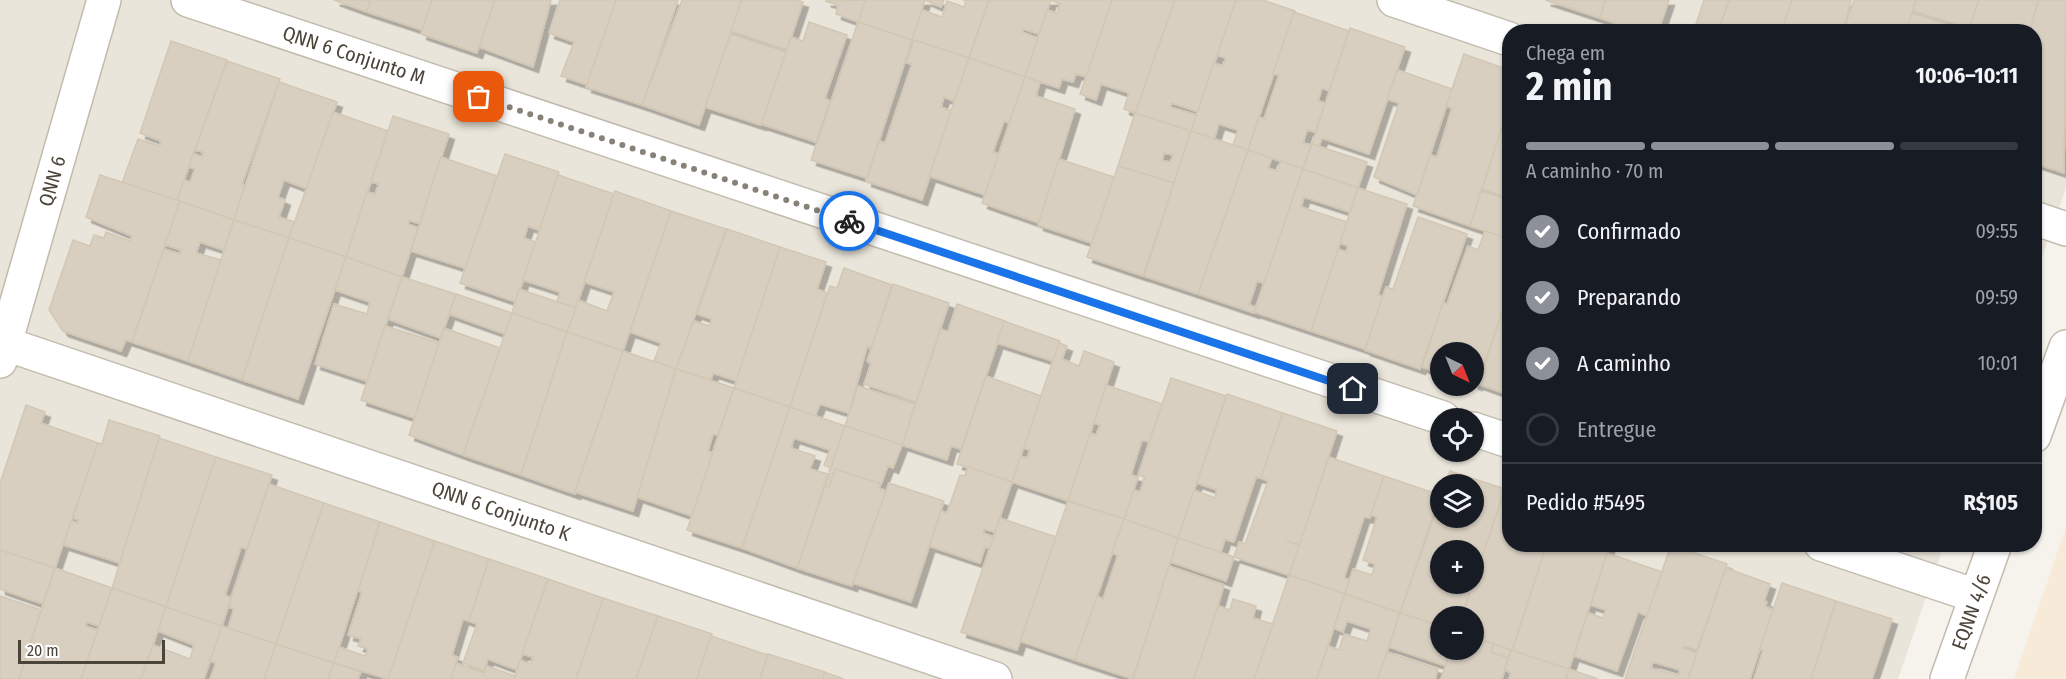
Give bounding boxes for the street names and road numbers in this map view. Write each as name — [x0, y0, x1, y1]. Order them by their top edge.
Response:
street label: QNN 6 Conjunto M — [280, 21, 428, 89]
street label: QNN 6 — [33, 153, 71, 209]
street label: QNN 6 Conjunto K — [429, 476, 574, 546]
street label: EQNN 4/6 — [1946, 571, 1996, 653]

